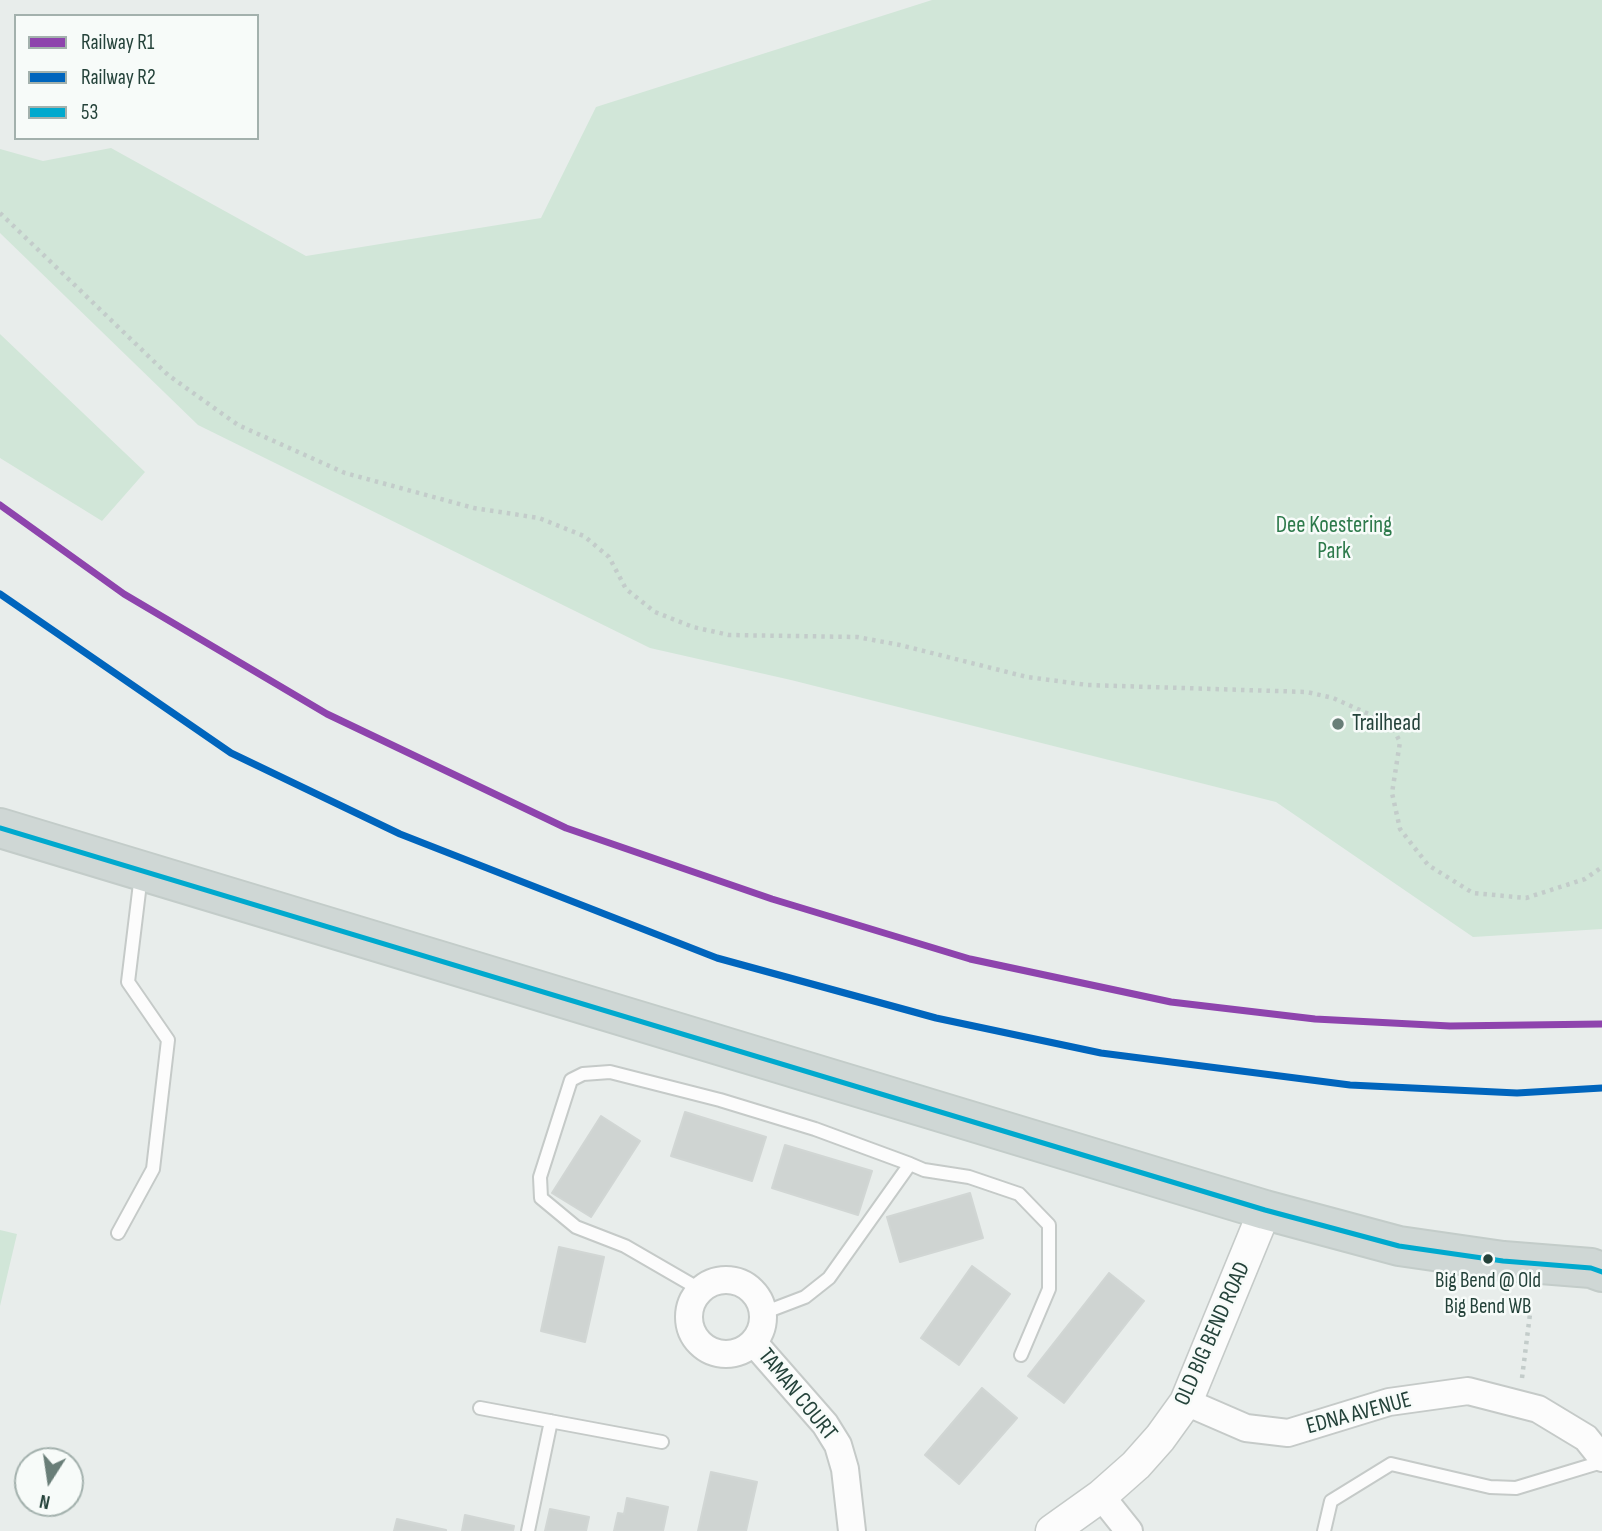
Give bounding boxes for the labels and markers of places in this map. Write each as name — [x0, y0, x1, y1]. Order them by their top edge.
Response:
place label: Trailhead — [1352, 710, 1421, 738]
marker: Trailhead — [1330, 716, 1346, 732]
marker: Big Bend @ Old Big Bend WB — [1481, 1252, 1495, 1266]
place label: Big Bend @ Old Big Bend WB — [1435, 1269, 1541, 1319]

